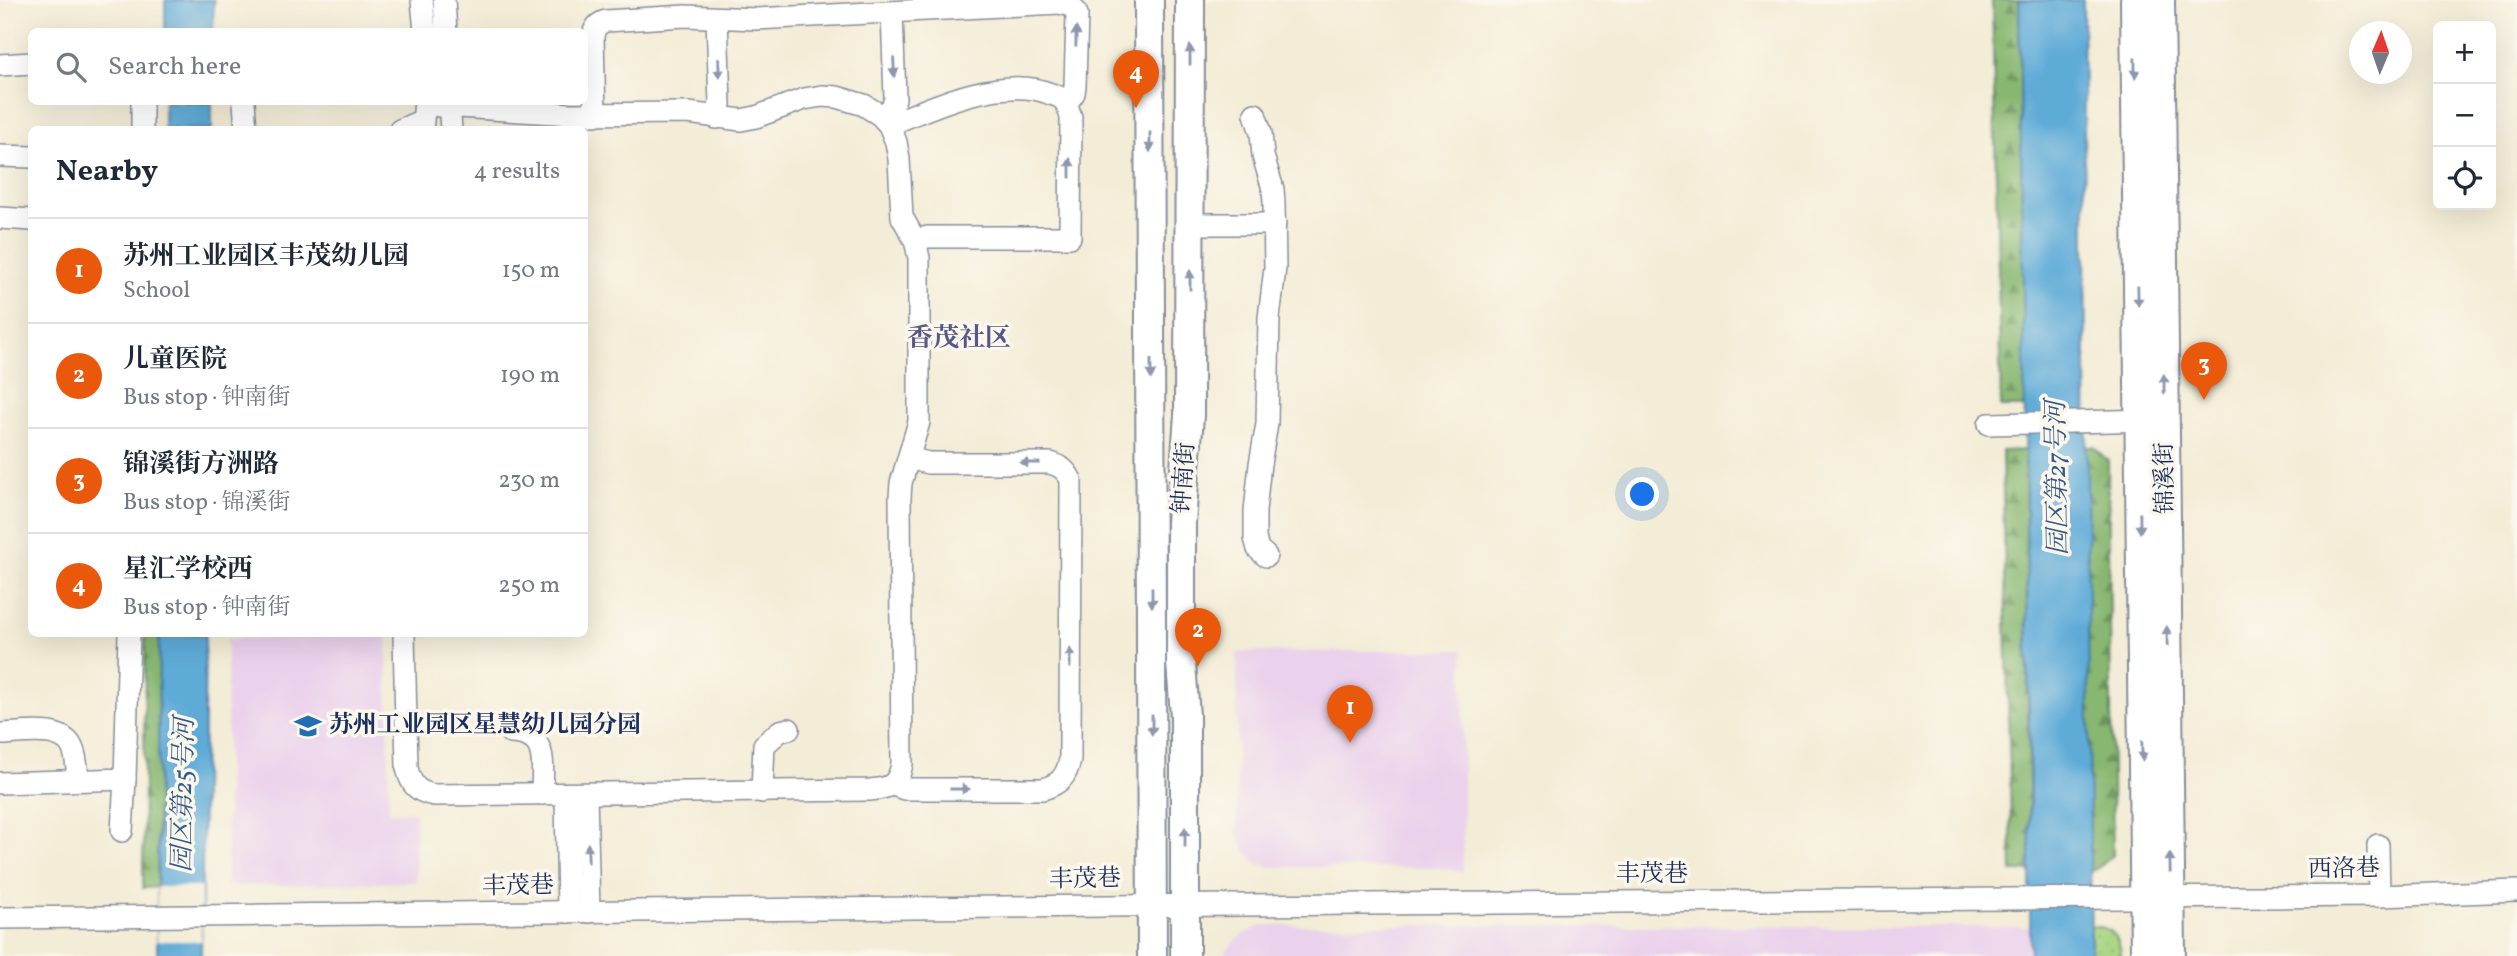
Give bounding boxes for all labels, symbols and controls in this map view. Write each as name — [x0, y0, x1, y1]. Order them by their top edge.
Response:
north arrow — [2349, 21, 2412, 84]
map controls — [2433, 21, 2496, 210]
button: + — [2433, 21, 2496, 84]
one-way arrow — [1070, 26, 1082, 48]
search box — [28, 28, 588, 105]
one-way arrow — [1184, 43, 1196, 65]
icon: search — [52, 48, 90, 86]
text: Search here — [108, 49, 241, 85]
pin: 4 — [1113, 50, 1159, 108]
one-way arrow — [714, 57, 725, 79]
one-way arrow — [888, 57, 899, 79]
one-way arrow — [2129, 57, 2141, 79]
button: − — [2433, 84, 2496, 147]
one-way arrow — [1144, 131, 1156, 153]
button: locate — [2433, 147, 2496, 210]
text: Nearby — [56, 151, 158, 193]
text: 4 results — [474, 156, 560, 188]
one-way arrow — [1064, 157, 1076, 179]
text: 苏州工业园区丰茂幼儿园 — [123, 239, 409, 275]
text: 1 — [74, 255, 84, 287]
text: 150 m — [502, 255, 560, 287]
one-way arrow — [1184, 269, 1196, 291]
text: School — [123, 275, 190, 307]
one-way arrow — [2132, 285, 2143, 307]
district label: 香茂社区 — [907, 321, 1011, 357]
text: 儿童医院 — [123, 342, 227, 378]
pin: 3 — [2181, 342, 2227, 400]
one-way arrow — [1145, 358, 1157, 380]
text: 2 — [73, 360, 85, 392]
text: 190 m — [500, 360, 560, 392]
one-way arrow — [2159, 373, 2170, 395]
text: Bus stop · 钟南街 — [123, 382, 291, 414]
water label: 园区第27号河 — [2039, 396, 2077, 556]
street label: 钟南街 — [1166, 441, 1204, 515]
street label: 锦溪街 — [2148, 442, 2184, 514]
text: 锦溪街方洲路 — [123, 447, 279, 483]
one-way arrow — [1019, 457, 1041, 469]
text: 3 — [73, 465, 85, 497]
text: 230 m — [498, 465, 560, 497]
your location — [1625, 477, 1659, 511]
text: Bus stop · 锦溪街 — [123, 487, 291, 519]
one-way arrow — [2134, 512, 2146, 534]
text: 星汇学校西 — [123, 552, 253, 588]
text: 4 — [72, 570, 86, 602]
text: 250 m — [498, 570, 560, 602]
one-way arrow — [1146, 586, 1158, 608]
text: Bus stop · 钟南街 — [123, 592, 291, 624]
pin: 2 — [1175, 608, 1221, 666]
one-way arrow — [2161, 625, 2173, 647]
one-way arrow — [1065, 647, 1076, 669]
pin: 1 — [1327, 685, 1373, 743]
place label: 苏州工业园区星慧幼儿园分园 — [329, 709, 641, 743]
school or university icon: 苏州工业园区星慧幼儿园分园 — [293, 711, 323, 741]
water label: 园区第25号河 — [165, 713, 203, 873]
one-way arrow — [1146, 714, 1158, 736]
one-way arrow — [2136, 740, 2148, 762]
one-way arrow — [949, 783, 971, 795]
one-way arrow — [1179, 826, 1191, 848]
one-way arrow — [582, 842, 593, 864]
one-way arrow — [2164, 852, 2176, 874]
street label: 西洛巷 — [2308, 852, 2380, 888]
street label: 丰茂巷 — [1616, 858, 1688, 892]
street label: 丰茂巷 — [1049, 862, 1121, 898]
street label: 丰茂巷 — [482, 869, 554, 905]

